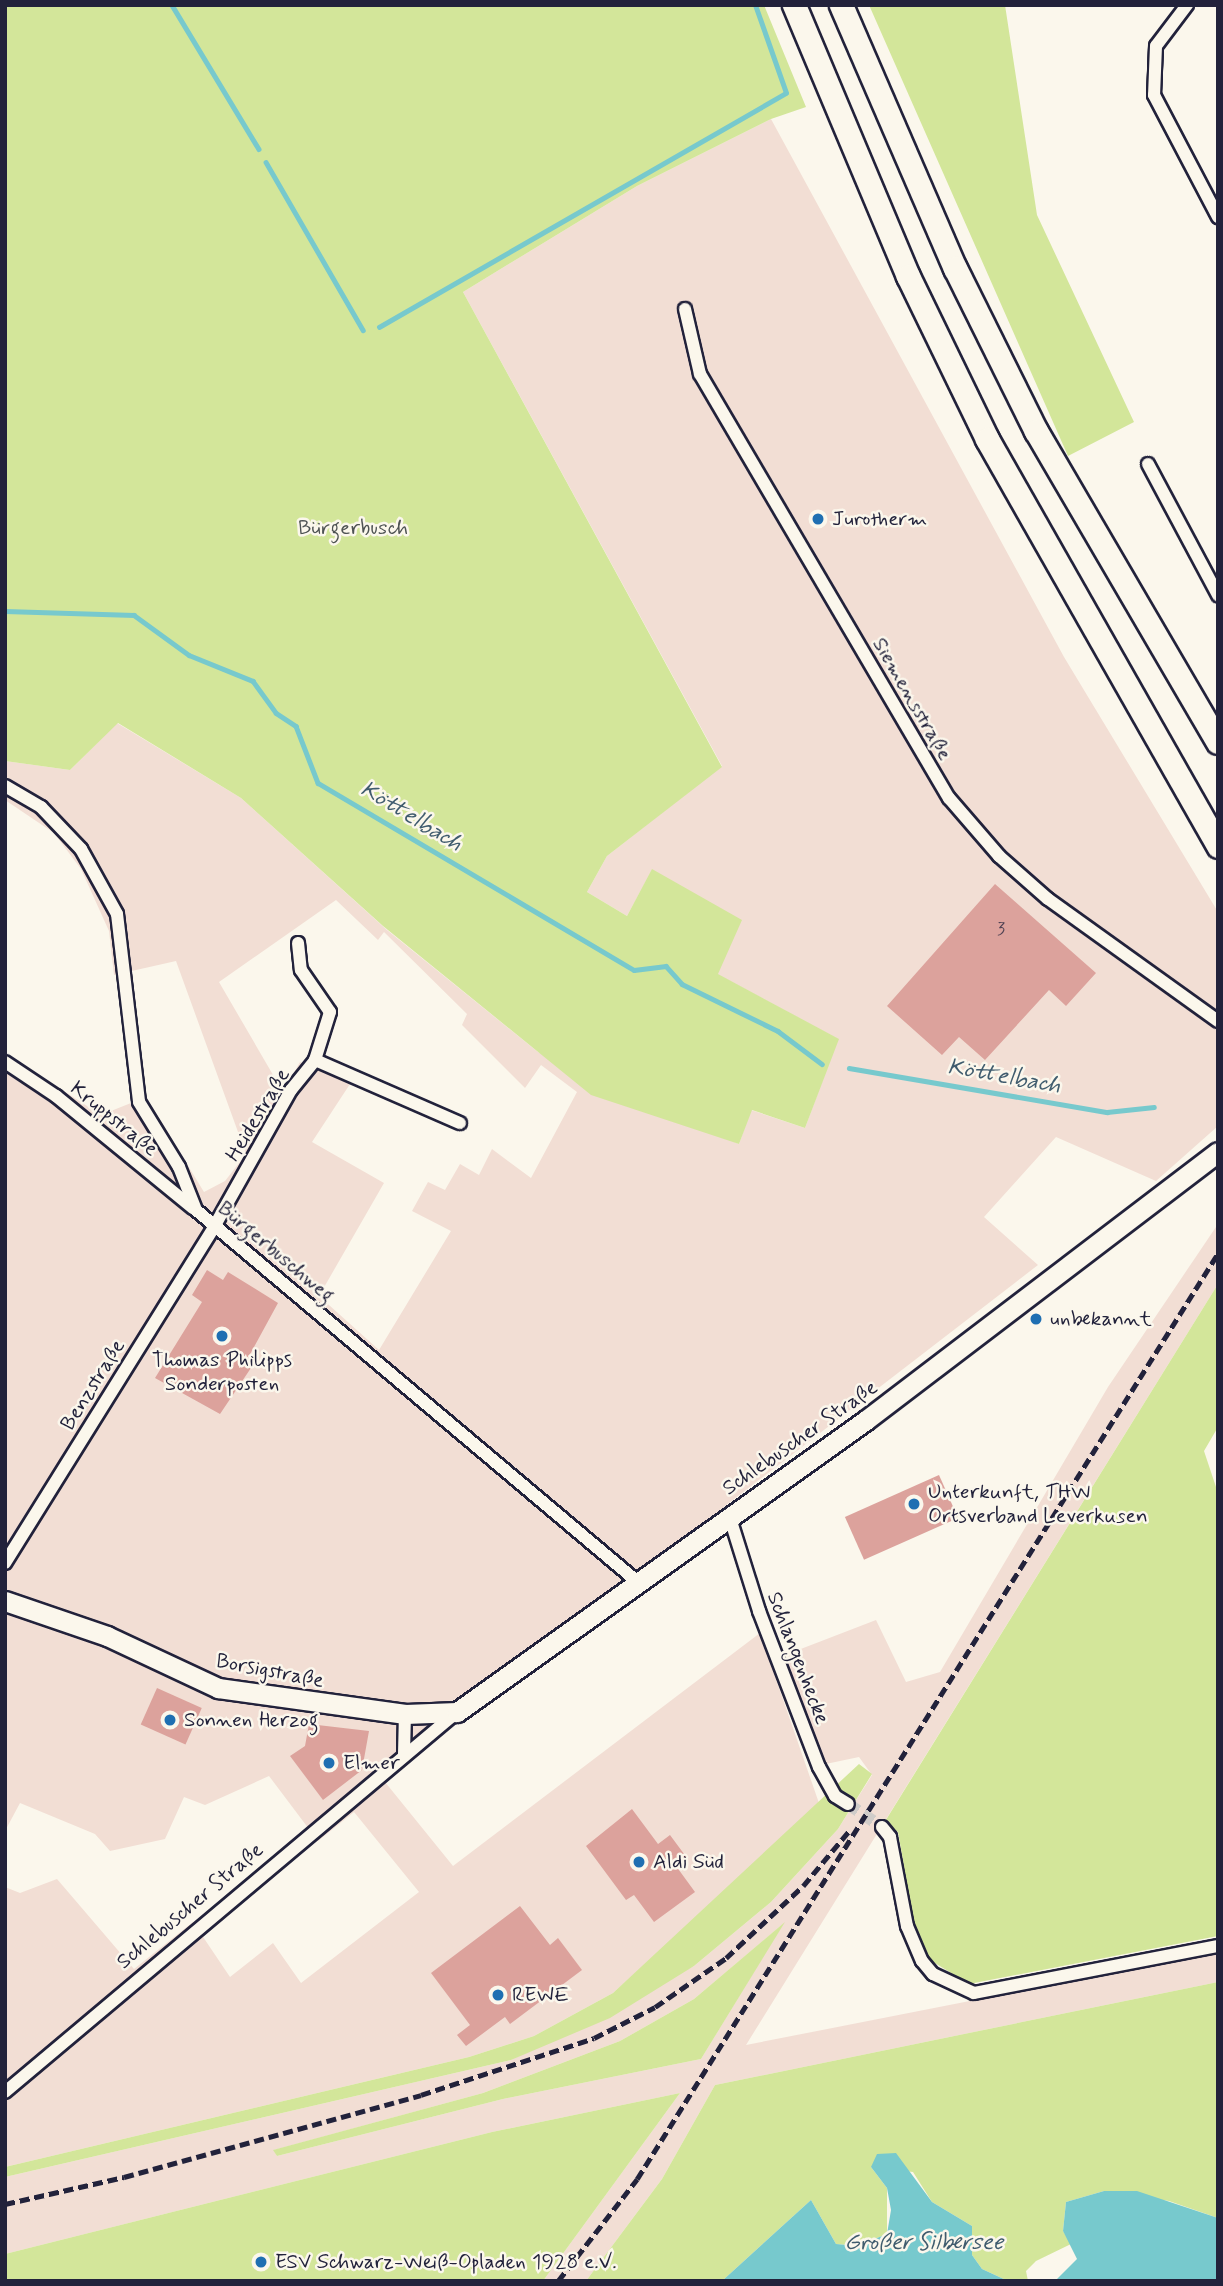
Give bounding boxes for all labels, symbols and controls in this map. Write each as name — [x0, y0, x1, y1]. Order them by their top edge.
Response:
place label: Jurotherm — [832, 506, 927, 532]
marker: Jurotherm — [810, 511, 826, 527]
park label: Bürgerbusch — [298, 515, 408, 541]
street label: Siemensstraße — [867, 633, 957, 765]
water label: Köttelbach — [355, 776, 467, 858]
house number: 3 — [997, 918, 1005, 940]
water label: Köttelbach — [945, 1054, 1063, 1100]
street label: Heidestraße — [220, 1064, 296, 1166]
street label: Kruppstraße — [65, 1076, 163, 1162]
street label: Bürgerbuschweg — [212, 1196, 340, 1308]
place label: unbekannt — [1050, 1306, 1152, 1332]
marker: unbekannt — [1028, 1311, 1044, 1327]
marker: Thomas Philipps Sonderposten — [214, 1328, 230, 1344]
street label: Benzstraße — [55, 1335, 131, 1435]
place label: Thomas Philipps Sonderposten — [152, 1347, 292, 1397]
street label: Schlebuscher Straße — [718, 1375, 882, 1501]
place label: Unterkunft, THW Ortsverband Leverkusen — [928, 1479, 1155, 1529]
marker: Unterkunft, THW Ortsverband Leverkusen — [906, 1496, 922, 1512]
street label: Schlangenhecke — [761, 1588, 835, 1728]
street label: Borsigstraße — [214, 1648, 326, 1694]
place label: Sonnen Herzog — [184, 1707, 319, 1733]
marker: Sonnen Herzog — [162, 1712, 178, 1728]
place label: Elmer — [343, 1750, 400, 1776]
marker: Elmer — [321, 1755, 337, 1771]
street label: Schlebuscher Straße — [112, 1837, 268, 1975]
place label: Aldi Süd — [653, 1849, 724, 1875]
marker: Aldi Süd — [631, 1854, 647, 1870]
place label: REWE — [512, 1982, 569, 2008]
marker: REWE — [490, 1987, 506, 2003]
water label: Großer Silbersee — [844, 2229, 1004, 2257]
place label: ESV Schwarz-Weiß-Opladen 1928 e.V. — [275, 2249, 616, 2275]
marker: ESV Schwarz-Weiß-Opladen 1928 e.V. — [253, 2254, 269, 2270]

